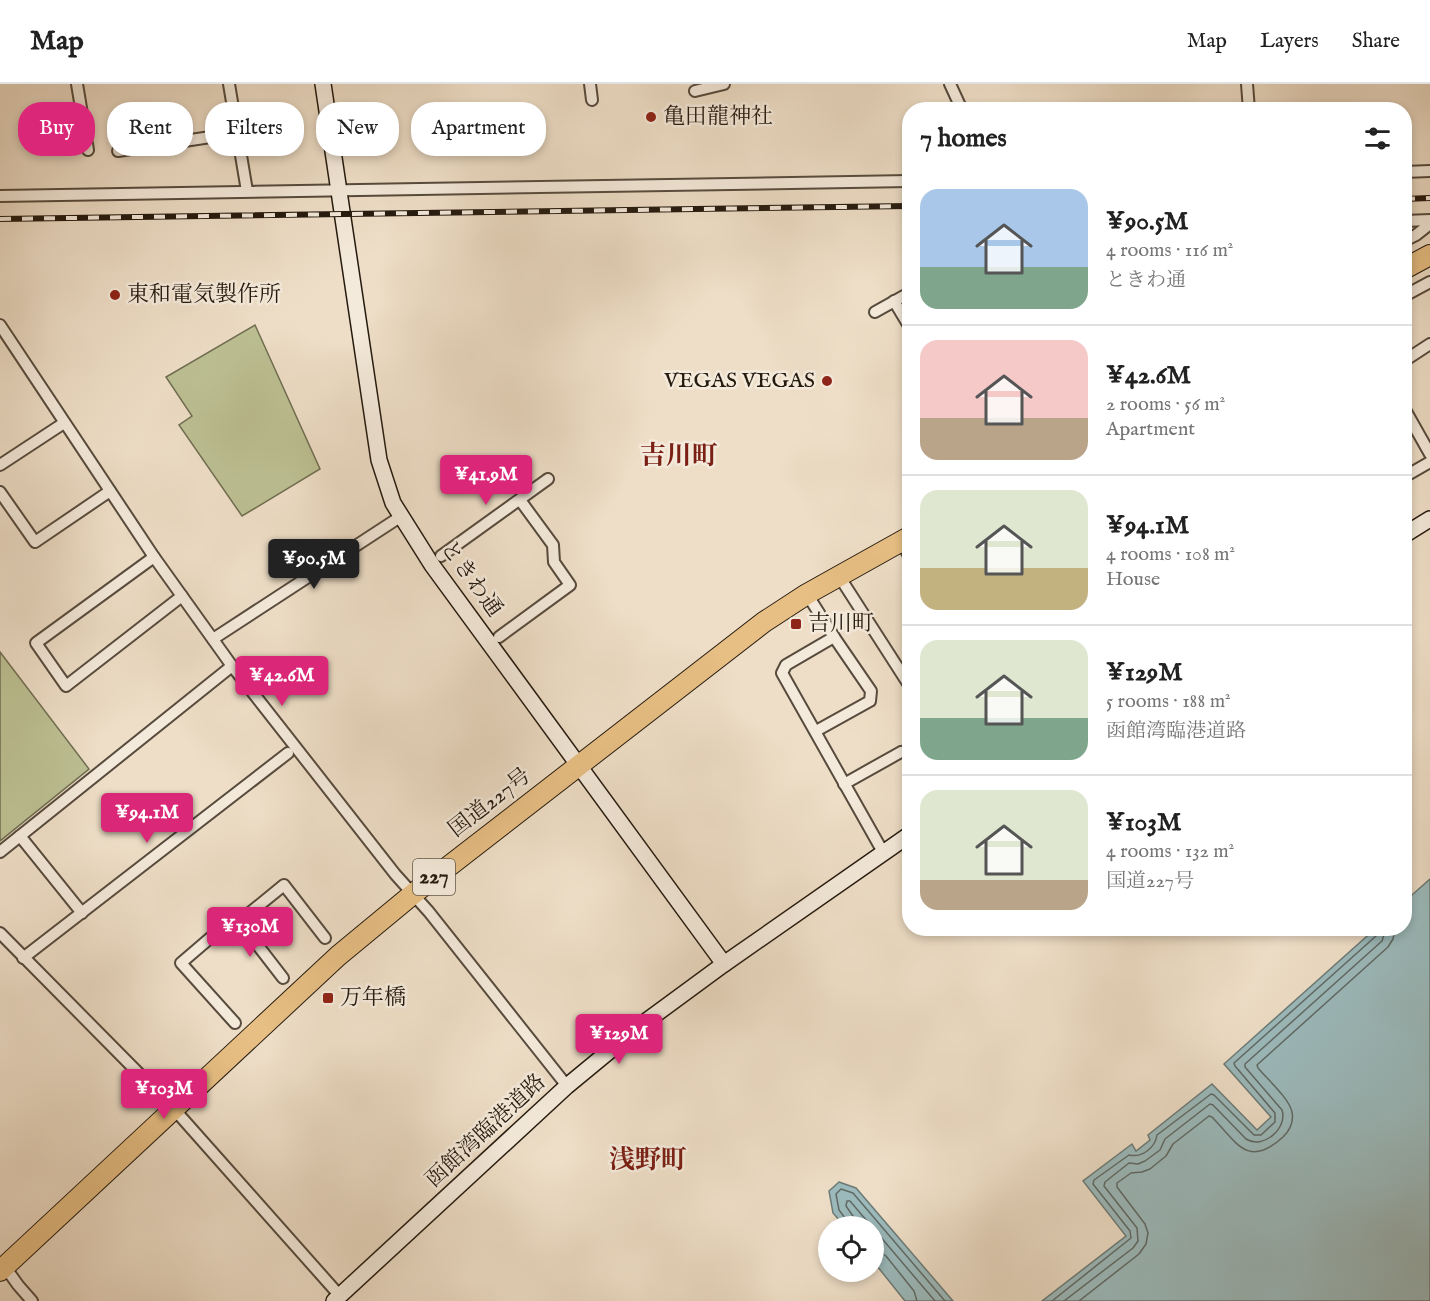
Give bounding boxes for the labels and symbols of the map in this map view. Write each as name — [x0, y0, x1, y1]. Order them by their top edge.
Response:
place label: 亀田龍神社 — [663, 103, 773, 131]
marker: 亀田龍神社 — [644, 110, 658, 124]
place label: 東和電気製作所 — [127, 281, 281, 309]
marker: 東和電気製作所 — [108, 288, 122, 302]
place label: VEGAS VEGAS — [663, 367, 815, 395]
marker: VEGAS VEGAS — [820, 374, 834, 388]
district label: 吉川町 — [640, 440, 718, 473]
pin: ¥41.9M — [437, 455, 535, 506]
street label: ときわ通 — [434, 535, 508, 623]
pin: ¥90.5M — [265, 539, 363, 590]
place label: 吉川町 — [808, 610, 874, 638]
marker: 吉川町 — [789, 617, 803, 631]
pin: ¥42.6M — [233, 656, 331, 707]
street label: 国道227号 — [443, 762, 537, 844]
pin: ¥94.1M — [98, 793, 196, 844]
road number: 227 — [413, 859, 455, 895]
pin: ¥130M — [208, 907, 292, 958]
place label: 万年橋 — [340, 984, 406, 1012]
marker: 万年橋 — [321, 991, 335, 1005]
pin: ¥129M — [577, 1014, 661, 1065]
street label: 函館湾臨港道路 — [420, 1068, 552, 1194]
pin: ¥103M — [122, 1069, 206, 1120]
district label: 浅野町 — [609, 1144, 687, 1177]

